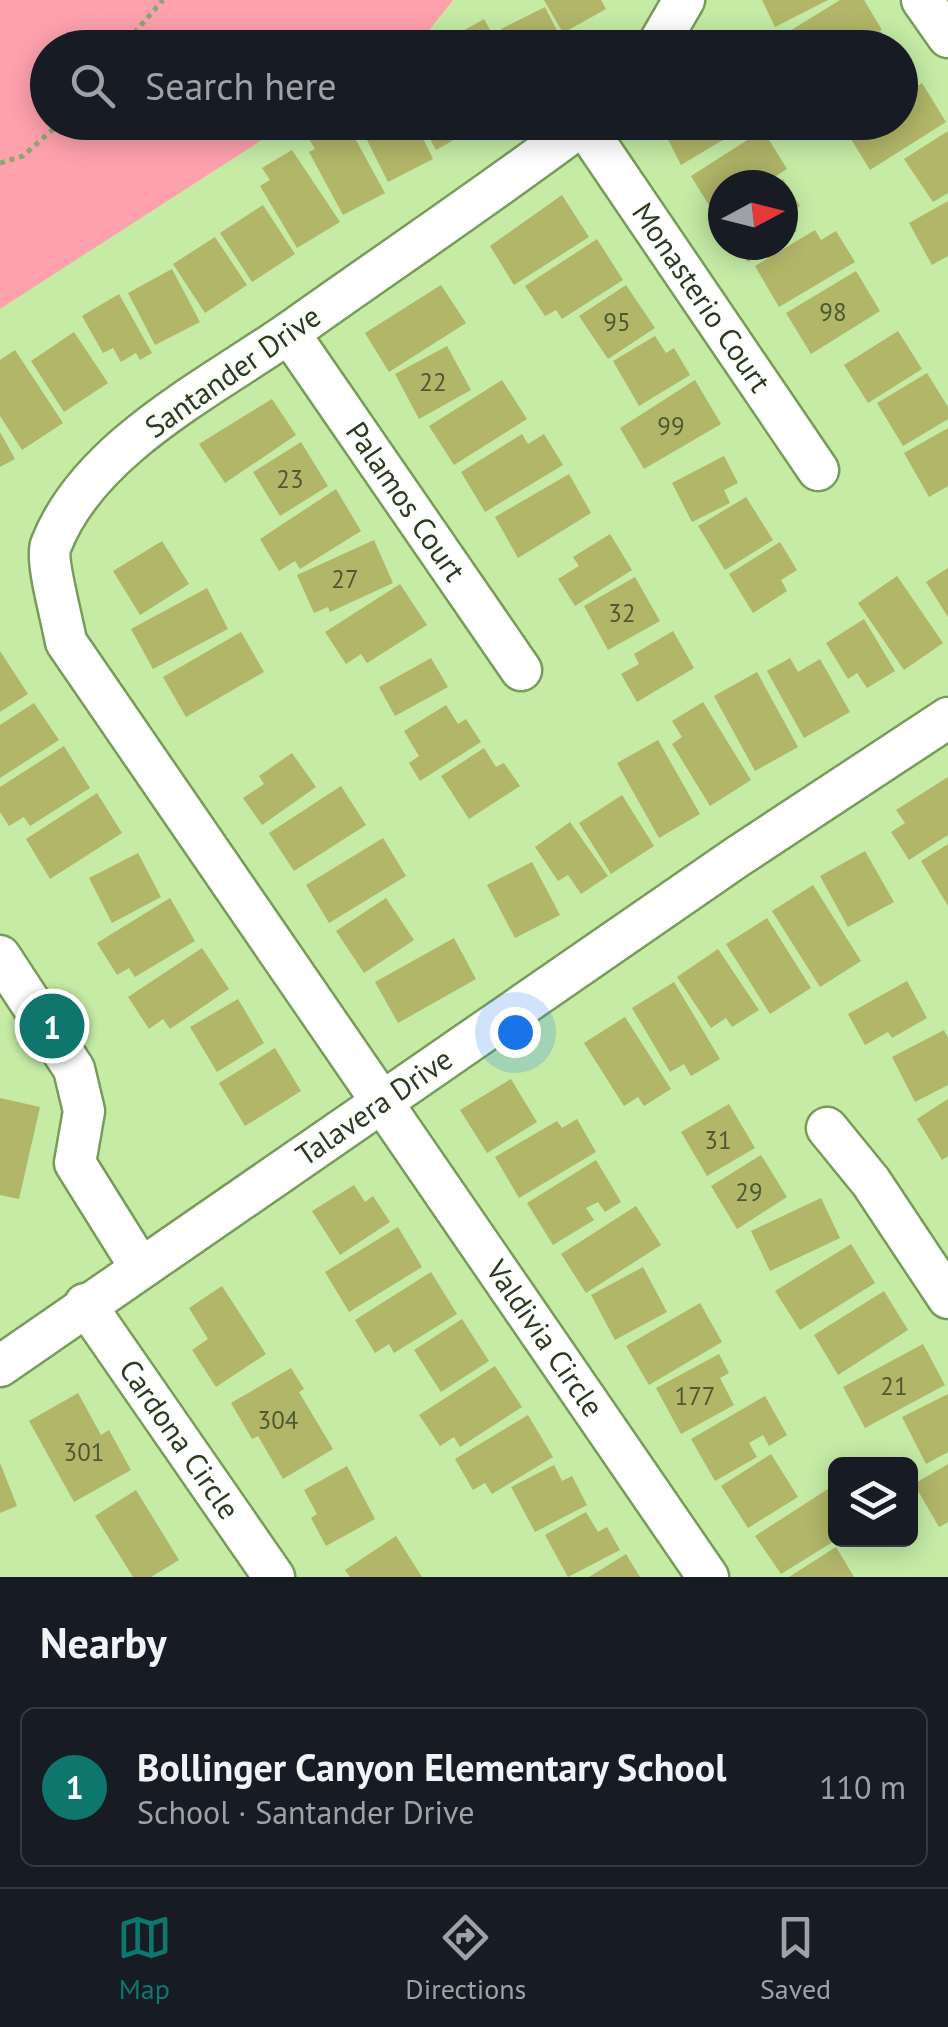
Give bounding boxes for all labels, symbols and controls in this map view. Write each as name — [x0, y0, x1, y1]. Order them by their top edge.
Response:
search box — [30, 30, 918, 140]
icon: search — [65, 58, 120, 113]
text: Search here — [145, 61, 337, 110]
north arrow — [708, 170, 798, 260]
street label: Monasterio Court — [624, 195, 780, 399]
street label: Santander Drive — [137, 296, 327, 446]
house number: 98 — [819, 296, 847, 328]
house number: 95 — [603, 306, 631, 338]
house number: 22 — [419, 366, 447, 398]
house number: 99 — [657, 410, 685, 442]
street label: Palamos Court — [338, 414, 475, 588]
house number: 23 — [276, 463, 304, 495]
house number: 27 — [331, 563, 359, 595]
house number: 32 — [608, 597, 636, 629]
pin: 1 — [20, 988, 84, 1064]
your location — [490, 1007, 541, 1058]
street label: Talavera Drive — [288, 1038, 459, 1174]
house number: 31 — [704, 1124, 732, 1156]
house number: 29 — [735, 1176, 763, 1208]
street label: Valdivia Circle — [478, 1251, 613, 1424]
street label: Cardona Circle — [111, 1351, 249, 1526]
house number: 21 — [880, 1370, 908, 1402]
house number: 177 — [675, 1380, 715, 1412]
house number: 304 — [258, 1404, 299, 1436]
house number: 301 — [64, 1436, 104, 1468]
map controls — [828, 1457, 918, 1547]
button: layers — [828, 1457, 918, 1547]
text: Nearby — [40, 1615, 167, 1670]
text: Bollinger Canyon Elementary School — [137, 1742, 726, 1791]
text: 1 — [65, 1766, 84, 1808]
text: 110 m — [819, 1766, 906, 1808]
text: School · Santander Drive — [137, 1791, 474, 1833]
tab: Map — [117, 1910, 172, 2007]
tab: Directions — [405, 1910, 526, 2007]
tab: Saved — [760, 1910, 831, 2007]

